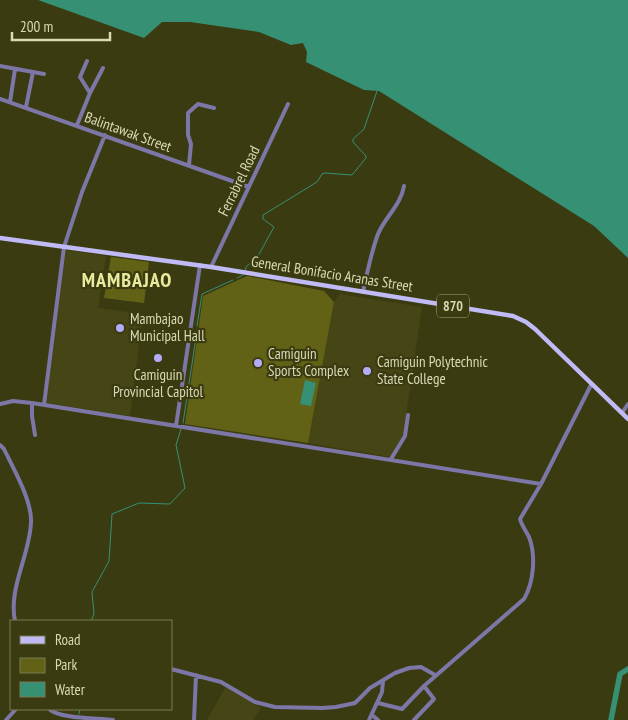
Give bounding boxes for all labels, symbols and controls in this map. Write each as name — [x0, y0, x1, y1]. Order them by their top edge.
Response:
scale bar — [12, 10, 110, 42]
text: 200 m — [20, 17, 53, 36]
street label: Balintawak Street — [82, 107, 174, 156]
street label: Ferrabrel Road — [213, 143, 264, 219]
street label: General Bonifacio Aranas Street — [250, 251, 414, 296]
district label: MAMBAJAO — [82, 267, 172, 293]
road number: 870 — [437, 294, 469, 318]
place label: Mambajao Municipal Hall — [130, 309, 205, 345]
marker: Mambajao Municipal Hall — [114, 322, 126, 334]
place label: Camiguin Sports Complex — [268, 344, 349, 380]
marker: Camiguin Provincial Capitol — [152, 352, 164, 364]
place label: Camiguin Polytechnic State College — [377, 352, 489, 388]
marker: Camiguin Sports Complex — [252, 357, 264, 369]
place label: Camiguin Provincial Capitol — [113, 365, 204, 401]
marker: Camiguin Polytechnic State College — [361, 365, 373, 377]
legend — [10, 620, 172, 710]
text: Road — [55, 630, 81, 649]
text: Park — [55, 655, 77, 674]
text: Water — [55, 680, 86, 699]

